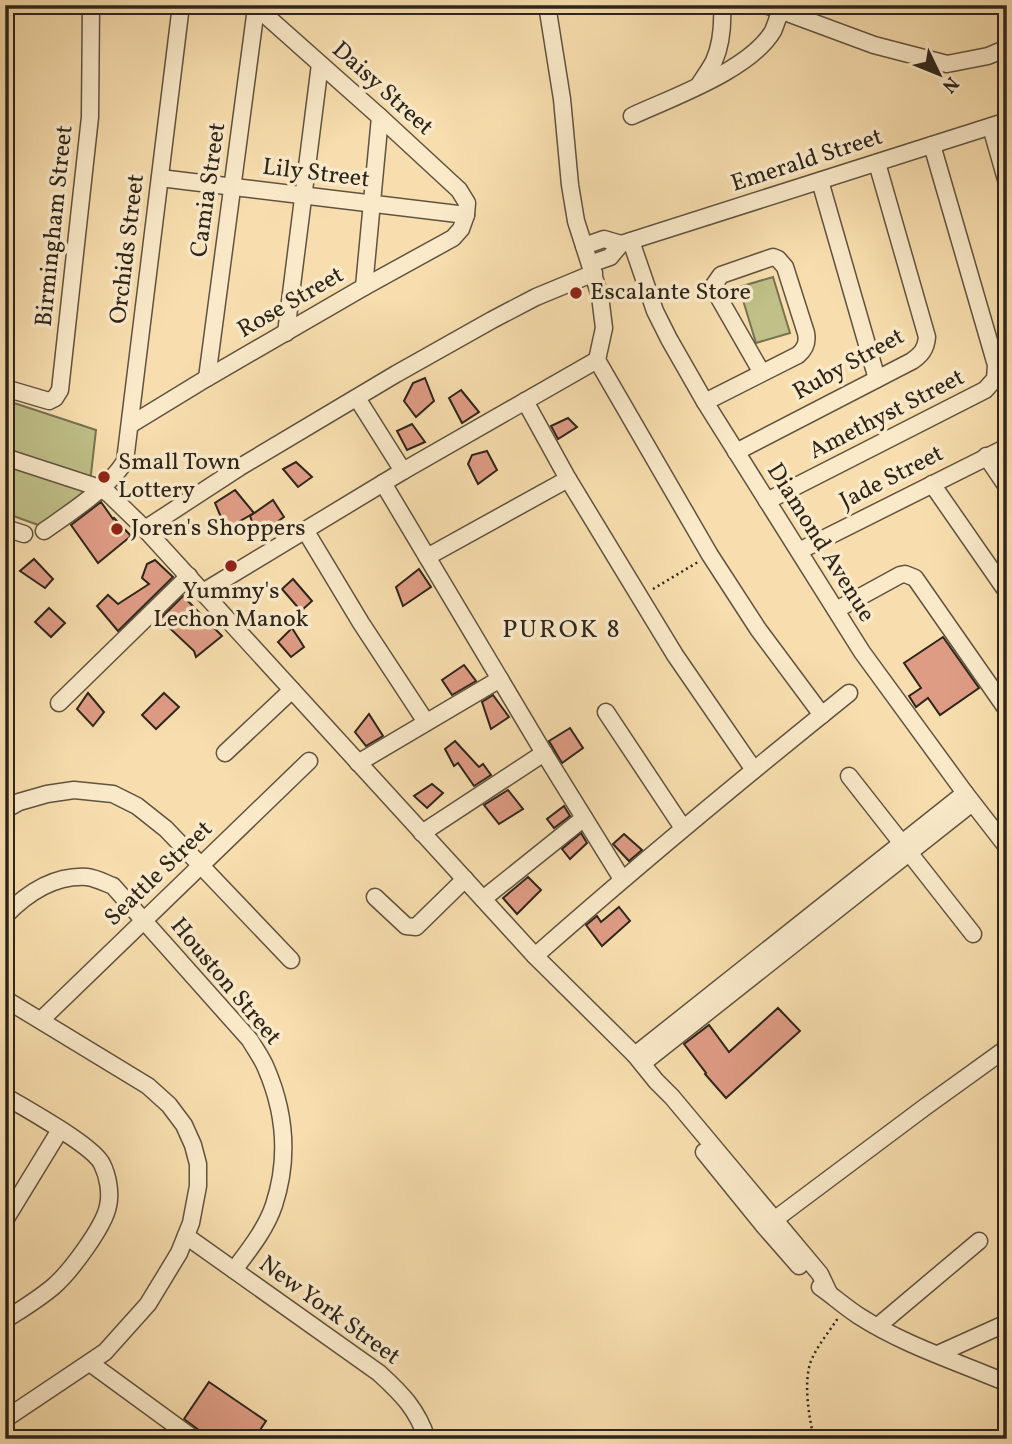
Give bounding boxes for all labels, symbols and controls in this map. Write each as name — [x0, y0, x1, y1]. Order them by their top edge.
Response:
street label: Daisy Street — [324, 34, 440, 144]
north arrow — [904, 38, 974, 108]
text: N — [936, 70, 964, 98]
street label: Camia Street — [183, 120, 235, 260]
street label: Emerald Street — [727, 121, 887, 201]
street label: Birmingham Street — [28, 124, 82, 328]
street label: Lily Street — [260, 151, 372, 197]
street label: Orchids Street — [102, 172, 154, 326]
street label: Rose Street — [231, 259, 351, 347]
place label: Escalante Store — [590, 276, 751, 310]
marker: Escalante Store — [568, 285, 584, 301]
street label: Ruby Street — [787, 320, 911, 410]
street label: Amethyst Street — [803, 361, 971, 469]
street label: Jade Street — [834, 437, 950, 519]
place label: Small Town Lottery — [118, 446, 241, 508]
street label: Diamond Avenue — [757, 457, 883, 629]
marker: Small Town Lottery — [96, 469, 112, 485]
place label: Joren's Shoppers — [131, 512, 306, 546]
marker: Joren's Shoppers — [109, 521, 125, 537]
marker: Yummy's Lechon Manok — [223, 558, 239, 574]
place label: Yummy's Lechon Manok — [153, 575, 309, 637]
district label: PUROK 8 — [502, 612, 622, 648]
street label: Seattle Street — [97, 813, 221, 935]
street label: Houston Street — [161, 911, 289, 1053]
street label: New York Street — [251, 1248, 407, 1374]

